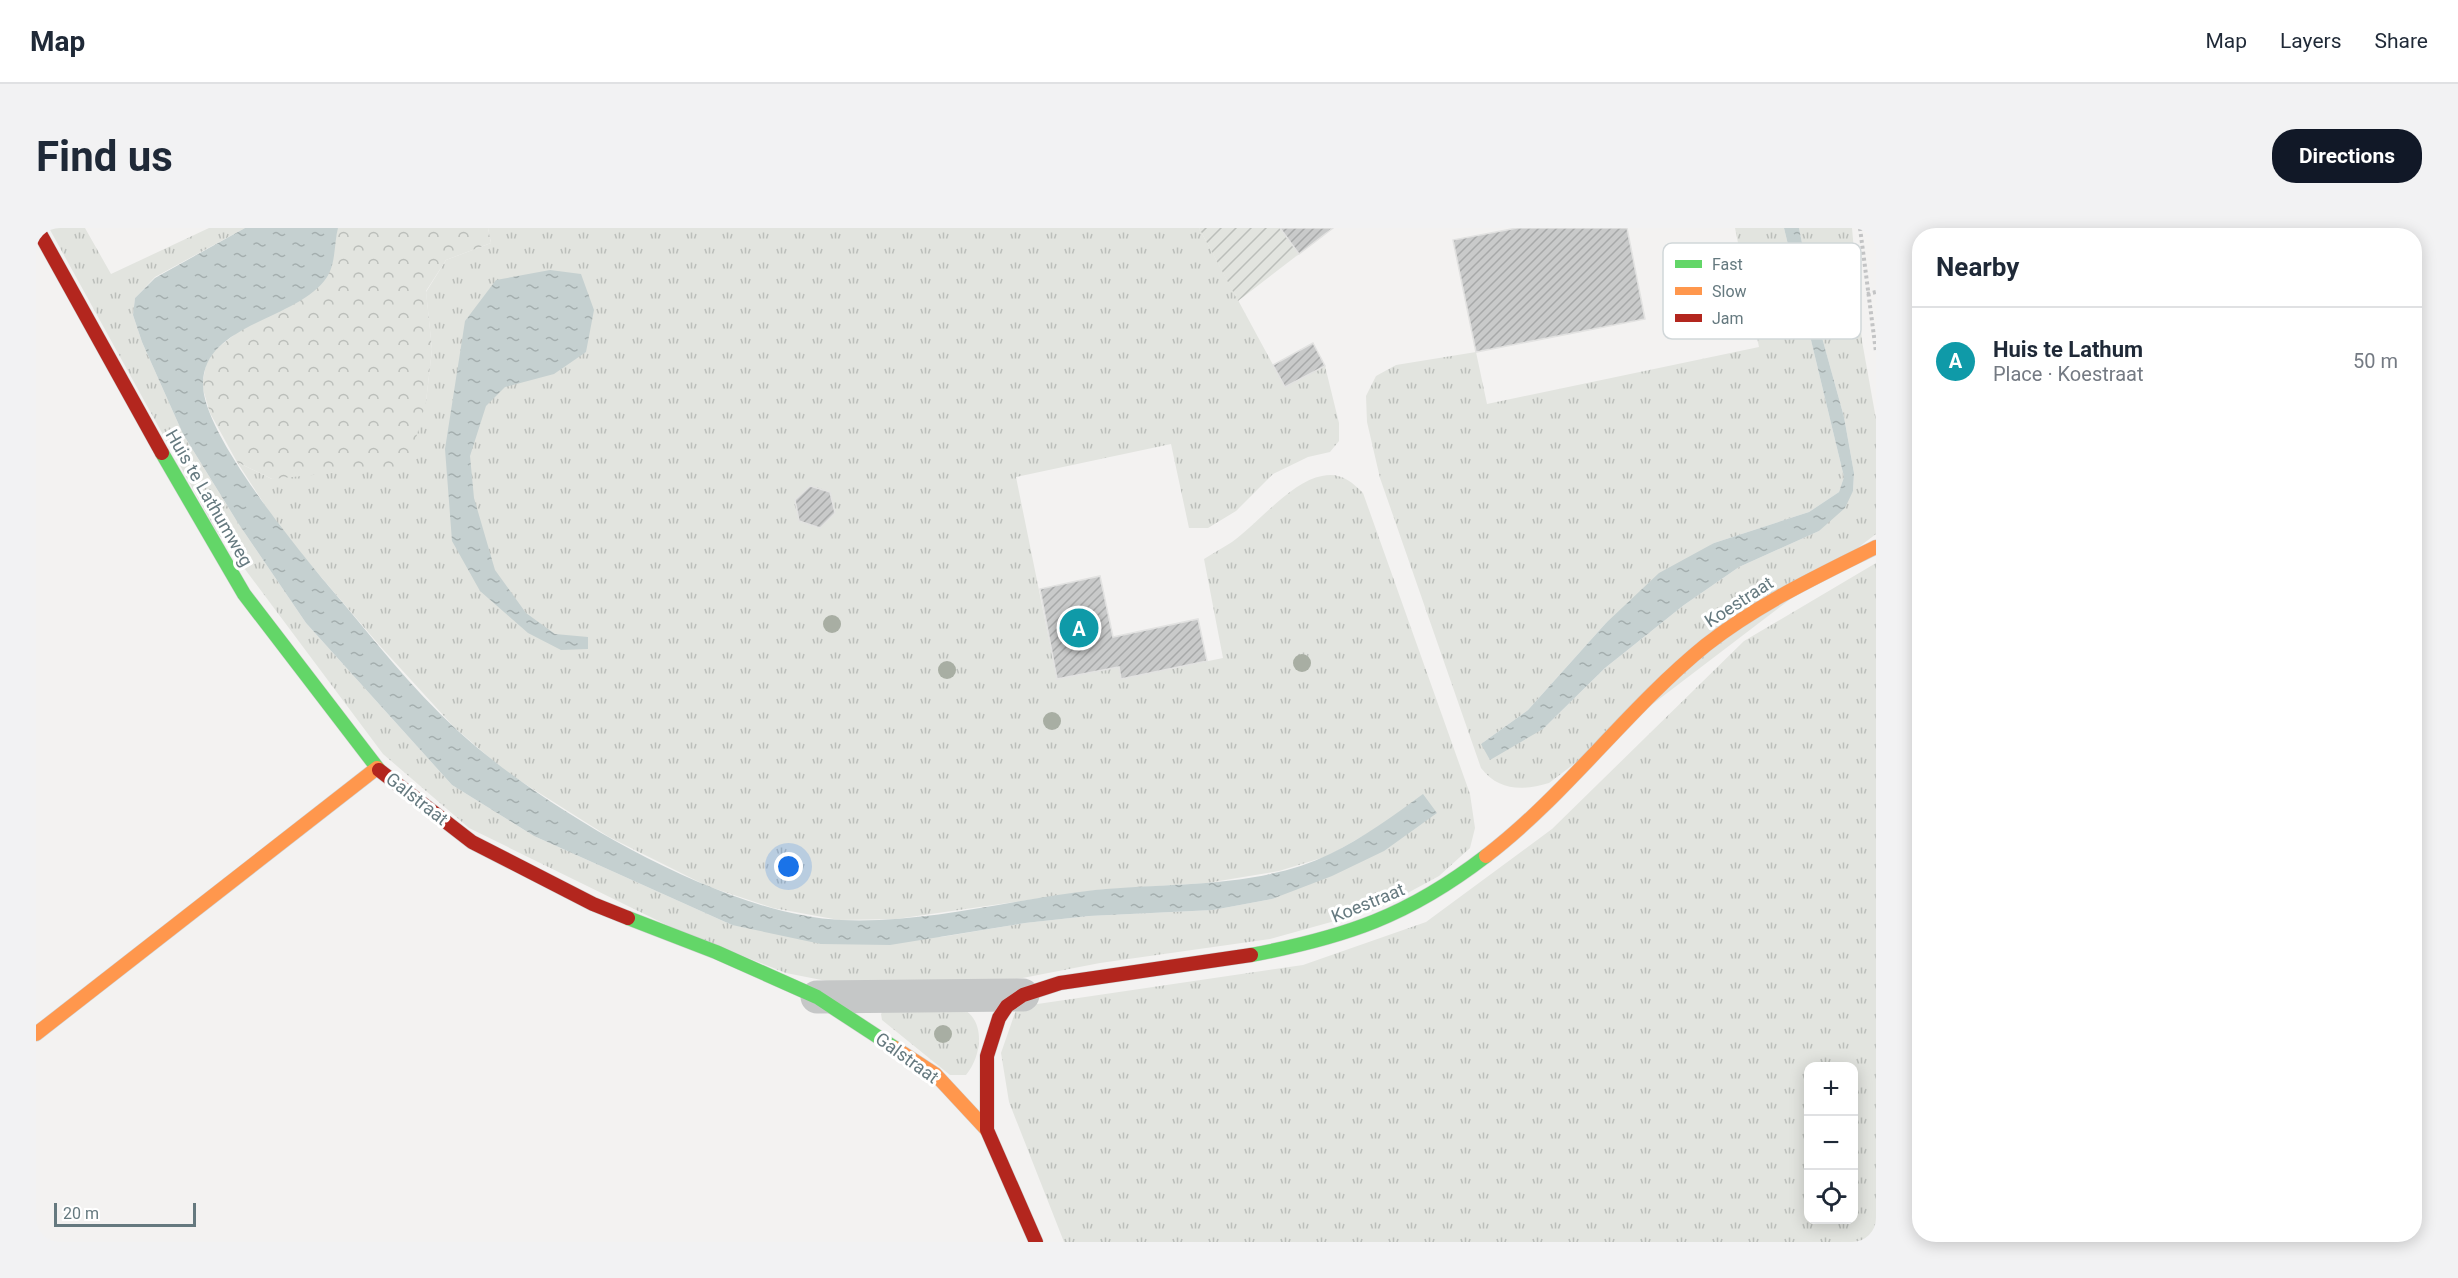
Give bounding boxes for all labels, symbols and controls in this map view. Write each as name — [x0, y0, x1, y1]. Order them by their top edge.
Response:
text: Map — [30, 25, 85, 58]
text: Map — [2205, 29, 2247, 53]
text: Layers — [2280, 29, 2341, 53]
text: Share — [2374, 29, 2428, 53]
button: Directions — [2272, 129, 2422, 183]
text: Find us — [36, 132, 173, 181]
legend — [1663, 243, 1861, 339]
text: Nearby — [1936, 252, 2019, 282]
text: Fast — [1712, 255, 1743, 274]
text: Slow — [1712, 282, 1747, 301]
text: Jam — [1712, 309, 1744, 328]
text: Huis te Lathum — [1993, 337, 2143, 362]
text: A — [1949, 349, 1962, 373]
text: 50 m — [2353, 349, 2398, 373]
text: Place · Koestraat — [1993, 362, 2143, 386]
street label: Huis te Lathumweg — [162, 425, 257, 570]
street label: Koestraat — [1701, 572, 1777, 631]
pin: A — [1060, 606, 1098, 650]
street label: Galstraat — [382, 768, 453, 829]
your location — [774, 852, 803, 881]
street label: Koestraat — [1328, 878, 1408, 927]
street label: Galstraat — [872, 1028, 943, 1088]
map controls — [1804, 1062, 1858, 1224]
button: + — [1804, 1062, 1858, 1116]
button: − — [1804, 1116, 1858, 1170]
button: locate — [1804, 1170, 1858, 1224]
scale bar — [54, 1200, 196, 1228]
text: 20 m — [63, 1204, 99, 1223]

